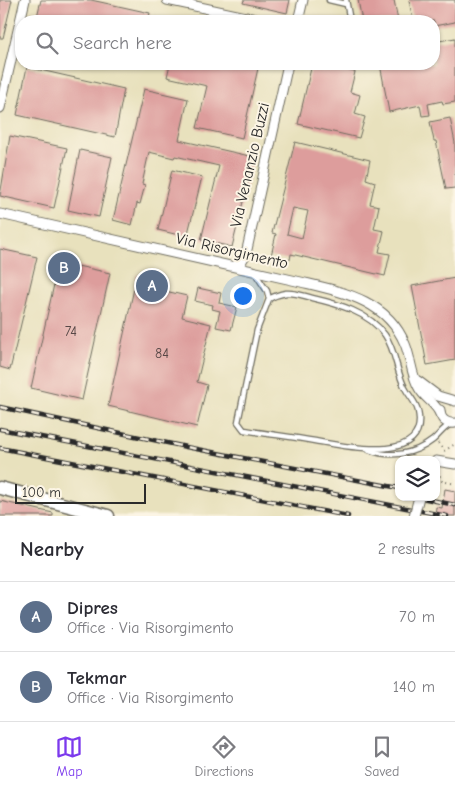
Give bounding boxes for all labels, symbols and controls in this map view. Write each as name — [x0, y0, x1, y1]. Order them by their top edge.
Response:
search box — [15, 15, 440, 70]
icon: search — [33, 29, 61, 57]
text: Search here — [73, 32, 172, 54]
street label: Via Venanzio Buzzi — [227, 101, 273, 229]
street label: Via Risorgimento — [174, 229, 290, 273]
pin: B — [48, 249, 80, 287]
pin: A — [136, 267, 168, 305]
your location — [230, 283, 256, 309]
house number: 74 — [65, 323, 77, 340]
house number: 84 — [155, 345, 169, 362]
map controls — [395, 456, 440, 501]
button: layers — [395, 456, 440, 501]
scale bar — [15, 481, 146, 504]
text: 100 m — [22, 484, 61, 501]
text: Nearby — [20, 537, 84, 561]
text: 2 results — [378, 540, 435, 558]
text: Dipres — [67, 597, 118, 619]
text: A — [32, 608, 40, 626]
text: 70 m — [399, 608, 435, 626]
text: Office · Via Risorgimento — [67, 619, 234, 637]
text: Tekmar — [67, 667, 126, 689]
text: B — [31, 678, 41, 696]
text: 140 m — [393, 678, 435, 696]
text: Office · Via Risorgimento — [67, 689, 234, 707]
tab: Map — [55, 733, 83, 780]
tab: Directions — [194, 733, 254, 780]
tab: Saved — [365, 733, 400, 780]

